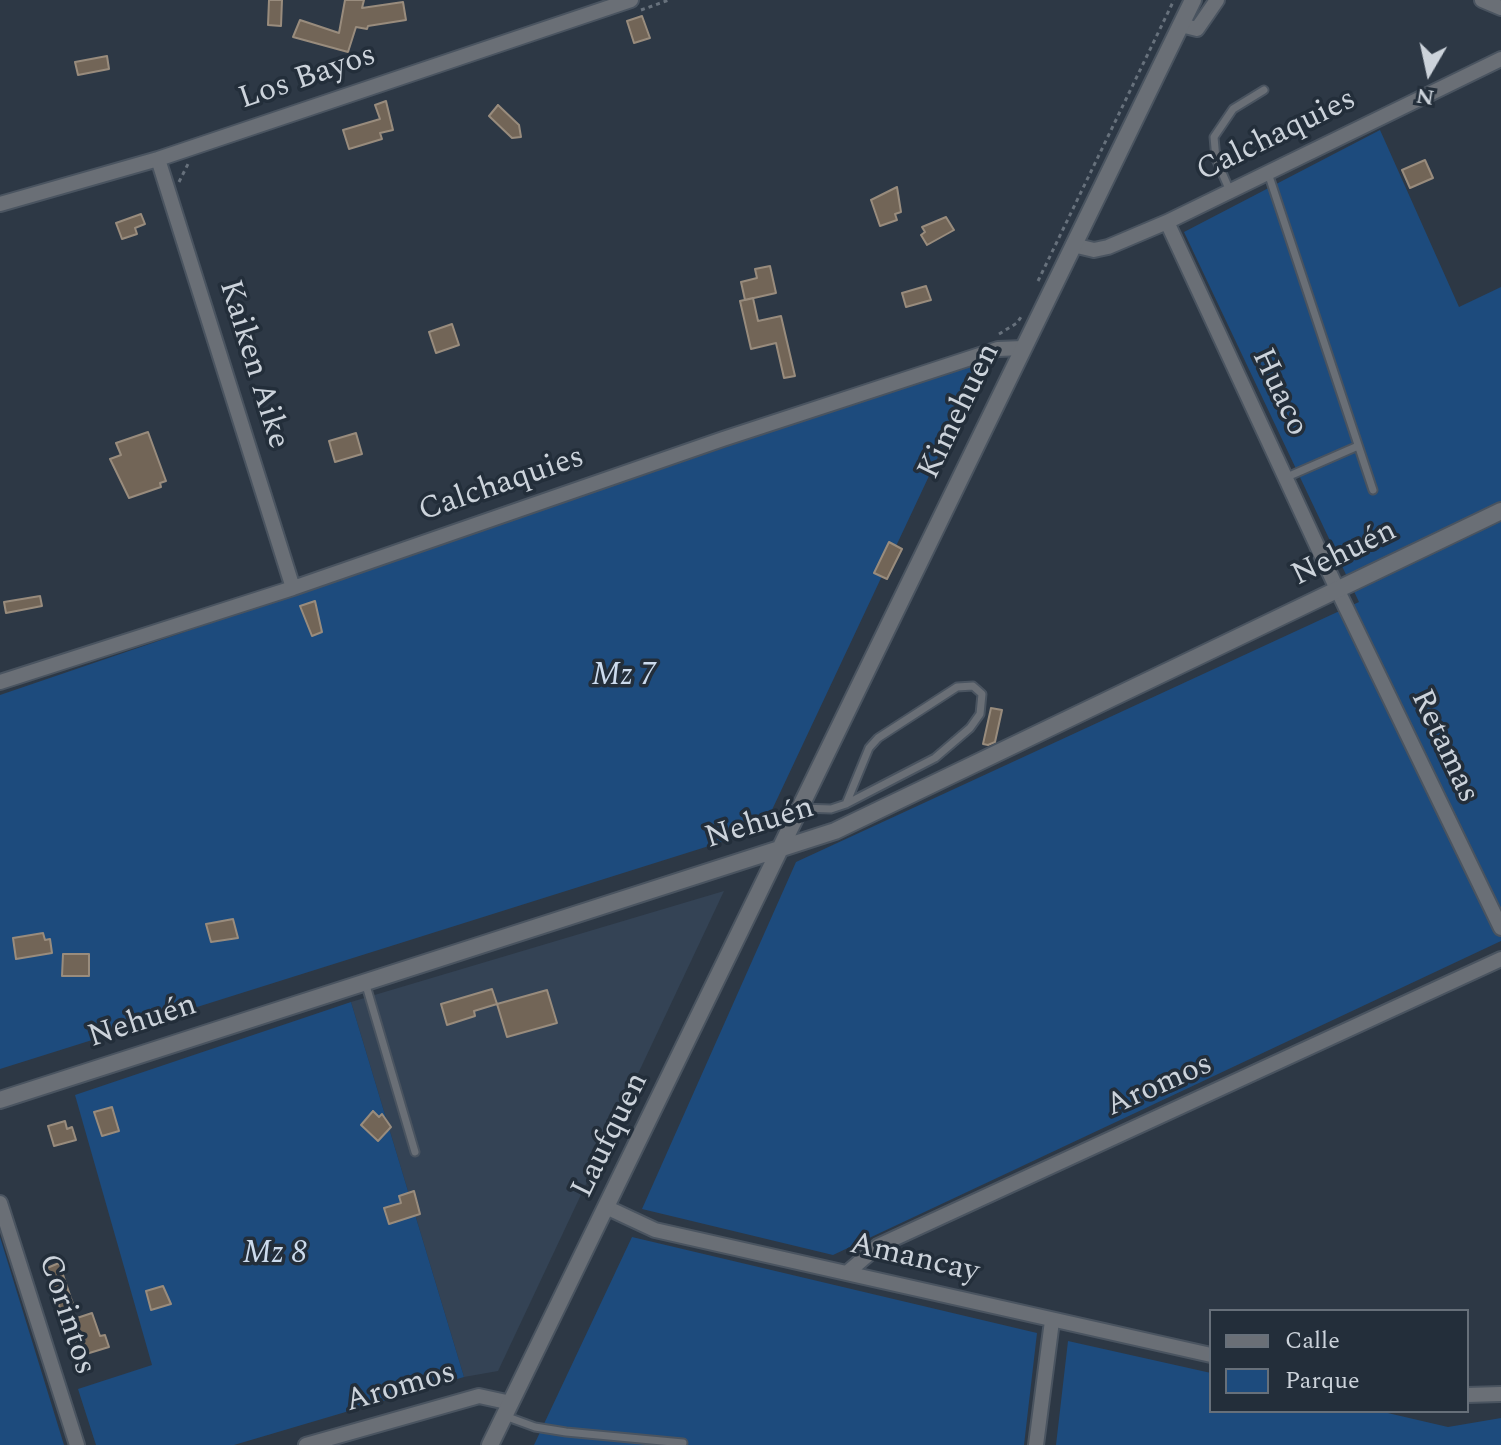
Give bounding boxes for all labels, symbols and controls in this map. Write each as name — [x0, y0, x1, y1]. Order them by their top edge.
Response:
north arrow — [1389, 32, 1469, 112]
street label: Los Bayos — [234, 38, 382, 120]
text: N — [1414, 78, 1437, 114]
street label: Calchaquies — [1191, 82, 1363, 192]
street label: Kaiken Aike — [208, 276, 296, 454]
street label: Kimehuen — [912, 338, 1010, 486]
street label: Huaco — [1241, 343, 1315, 443]
street label: Calchaquies — [414, 440, 590, 532]
street label: Nehuén — [1286, 513, 1404, 597]
park label: Mz 7 — [592, 659, 656, 697]
street label: Retamas — [1400, 684, 1486, 810]
street label: Nehuén — [701, 790, 819, 860]
street label: Nehuén — [84, 987, 202, 1059]
street label: Aromos — [1101, 1047, 1219, 1127]
street label: Laufquen — [565, 1067, 659, 1205]
street label: Amancay — [845, 1226, 983, 1294]
park label: Mz 8 — [243, 1237, 307, 1275]
street label: Corintos — [28, 1250, 102, 1380]
legend — [1209, 1309, 1469, 1413]
text: Calle — [1285, 1323, 1340, 1359]
street label: Aromos — [342, 1355, 460, 1423]
text: Parque — [1285, 1363, 1360, 1399]

